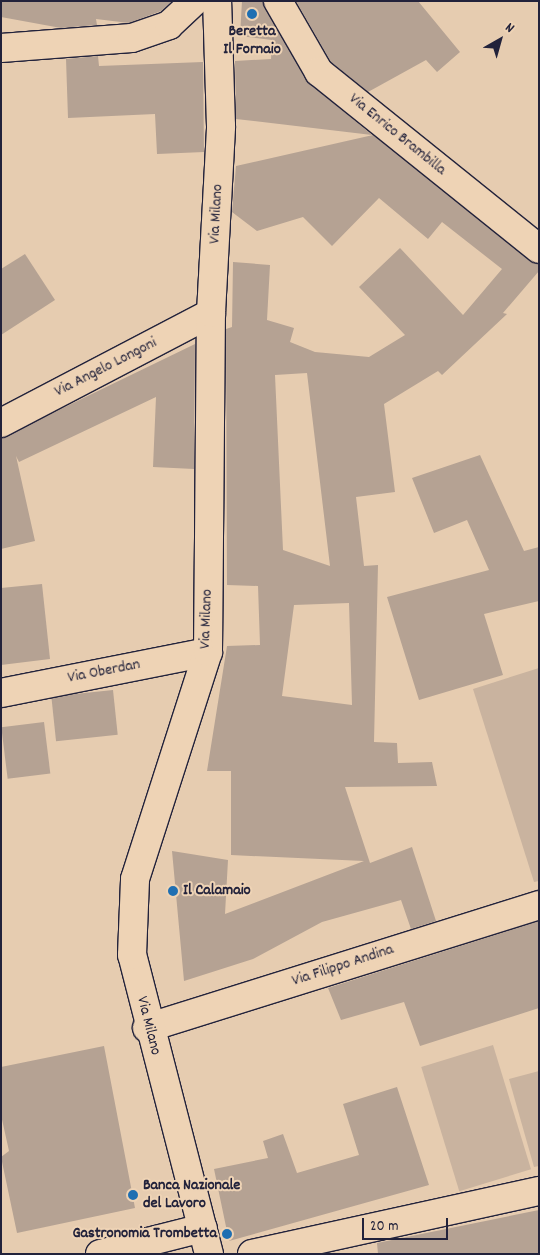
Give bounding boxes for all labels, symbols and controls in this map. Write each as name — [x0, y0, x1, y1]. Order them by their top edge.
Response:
marker: Beretta Il Fornaio — [246, 8, 258, 20]
north arrow — [475, 15, 525, 65]
text: N — [500, 18, 518, 38]
place label: Beretta Il Fornaio — [223, 22, 281, 60]
street label: Via Enrico Brambilla — [345, 90, 449, 180]
street label: Via Milano — [206, 184, 228, 244]
street label: Via Angelo Longoni — [52, 334, 160, 402]
street label: Via Milano — [196, 589, 218, 649]
street label: Via Oberdan — [66, 656, 142, 688]
place label: Il Calamaio — [183, 881, 251, 901]
marker: Il Calamaio — [167, 885, 179, 897]
street label: Via Filippo Andina — [290, 941, 396, 991]
street label: Via Milano — [131, 995, 165, 1057]
place label: Banca Nazionale del Lavoro — [143, 1176, 240, 1214]
marker: Banca Nazionale del Lavoro — [127, 1189, 139, 1201]
scale bar — [365, 1208, 451, 1240]
text: 20 m — [370, 1216, 398, 1238]
place label: Gastronomia Trombetta — [72, 1224, 217, 1244]
marker: Gastronomia Trombetta — [221, 1228, 233, 1240]

